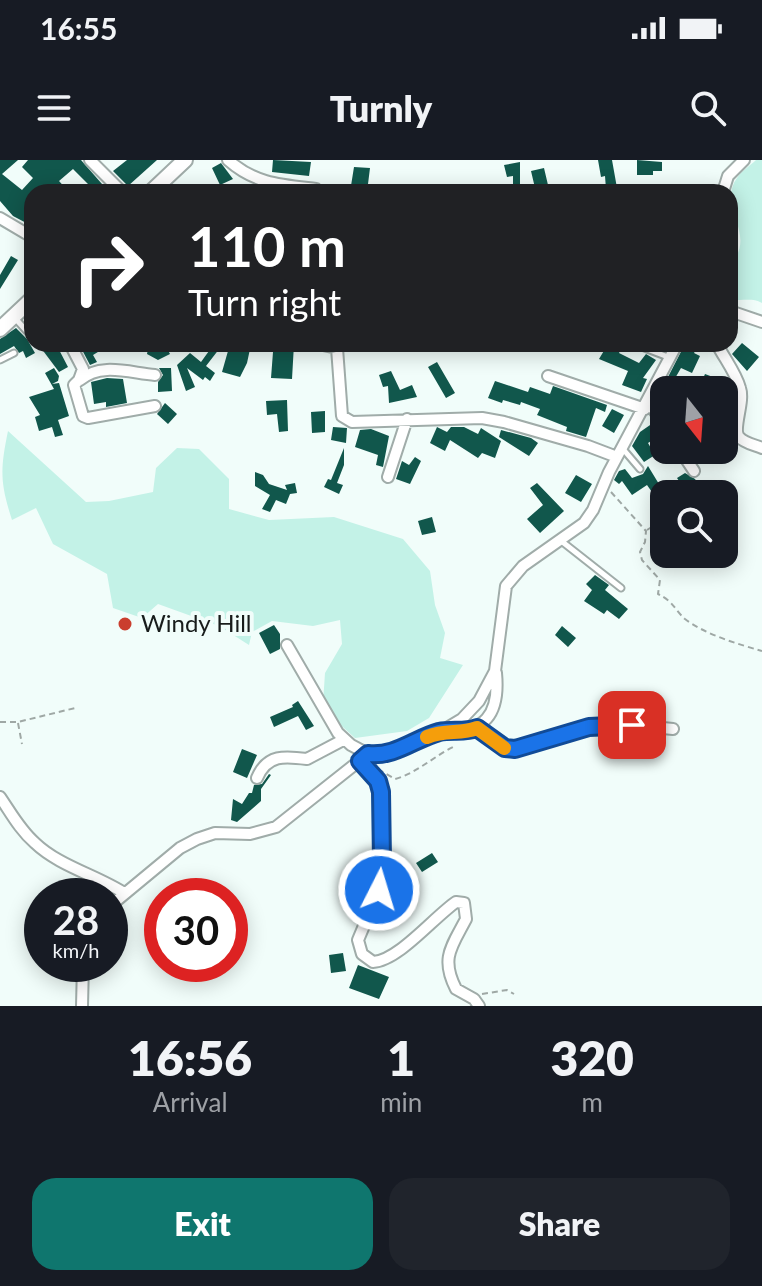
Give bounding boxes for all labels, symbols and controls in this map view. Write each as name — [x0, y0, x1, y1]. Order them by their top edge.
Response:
text: 16:55 — [40, 10, 117, 46]
icon: menu — [32, 86, 76, 130]
text: Turnly — [330, 86, 432, 130]
icon: search — [686, 86, 730, 130]
text: 110 m — [188, 212, 346, 279]
icon: right — [56, 216, 160, 320]
text: Turn right — [188, 280, 341, 324]
north arrow — [650, 376, 738, 464]
map controls — [650, 376, 738, 568]
button: search — [650, 480, 738, 568]
place label: Windy Hill — [141, 608, 252, 637]
marker: Windy Hill — [116, 615, 134, 633]
pin — [598, 691, 666, 759]
icon: arrive — [610, 703, 654, 747]
position arrow — [337, 848, 421, 932]
speed limit sign: 30 — [144, 878, 248, 982]
text: 28 — [53, 896, 99, 944]
text: km/h — [53, 938, 99, 962]
text: 16:56 — [128, 1029, 252, 1086]
text: 1 — [387, 1029, 415, 1086]
text: 320 — [550, 1029, 634, 1086]
text: Arrival — [153, 1086, 228, 1118]
text: min — [380, 1086, 422, 1118]
text: m — [581, 1086, 603, 1118]
button: Exit — [32, 1178, 373, 1270]
button: Share — [389, 1178, 730, 1270]

